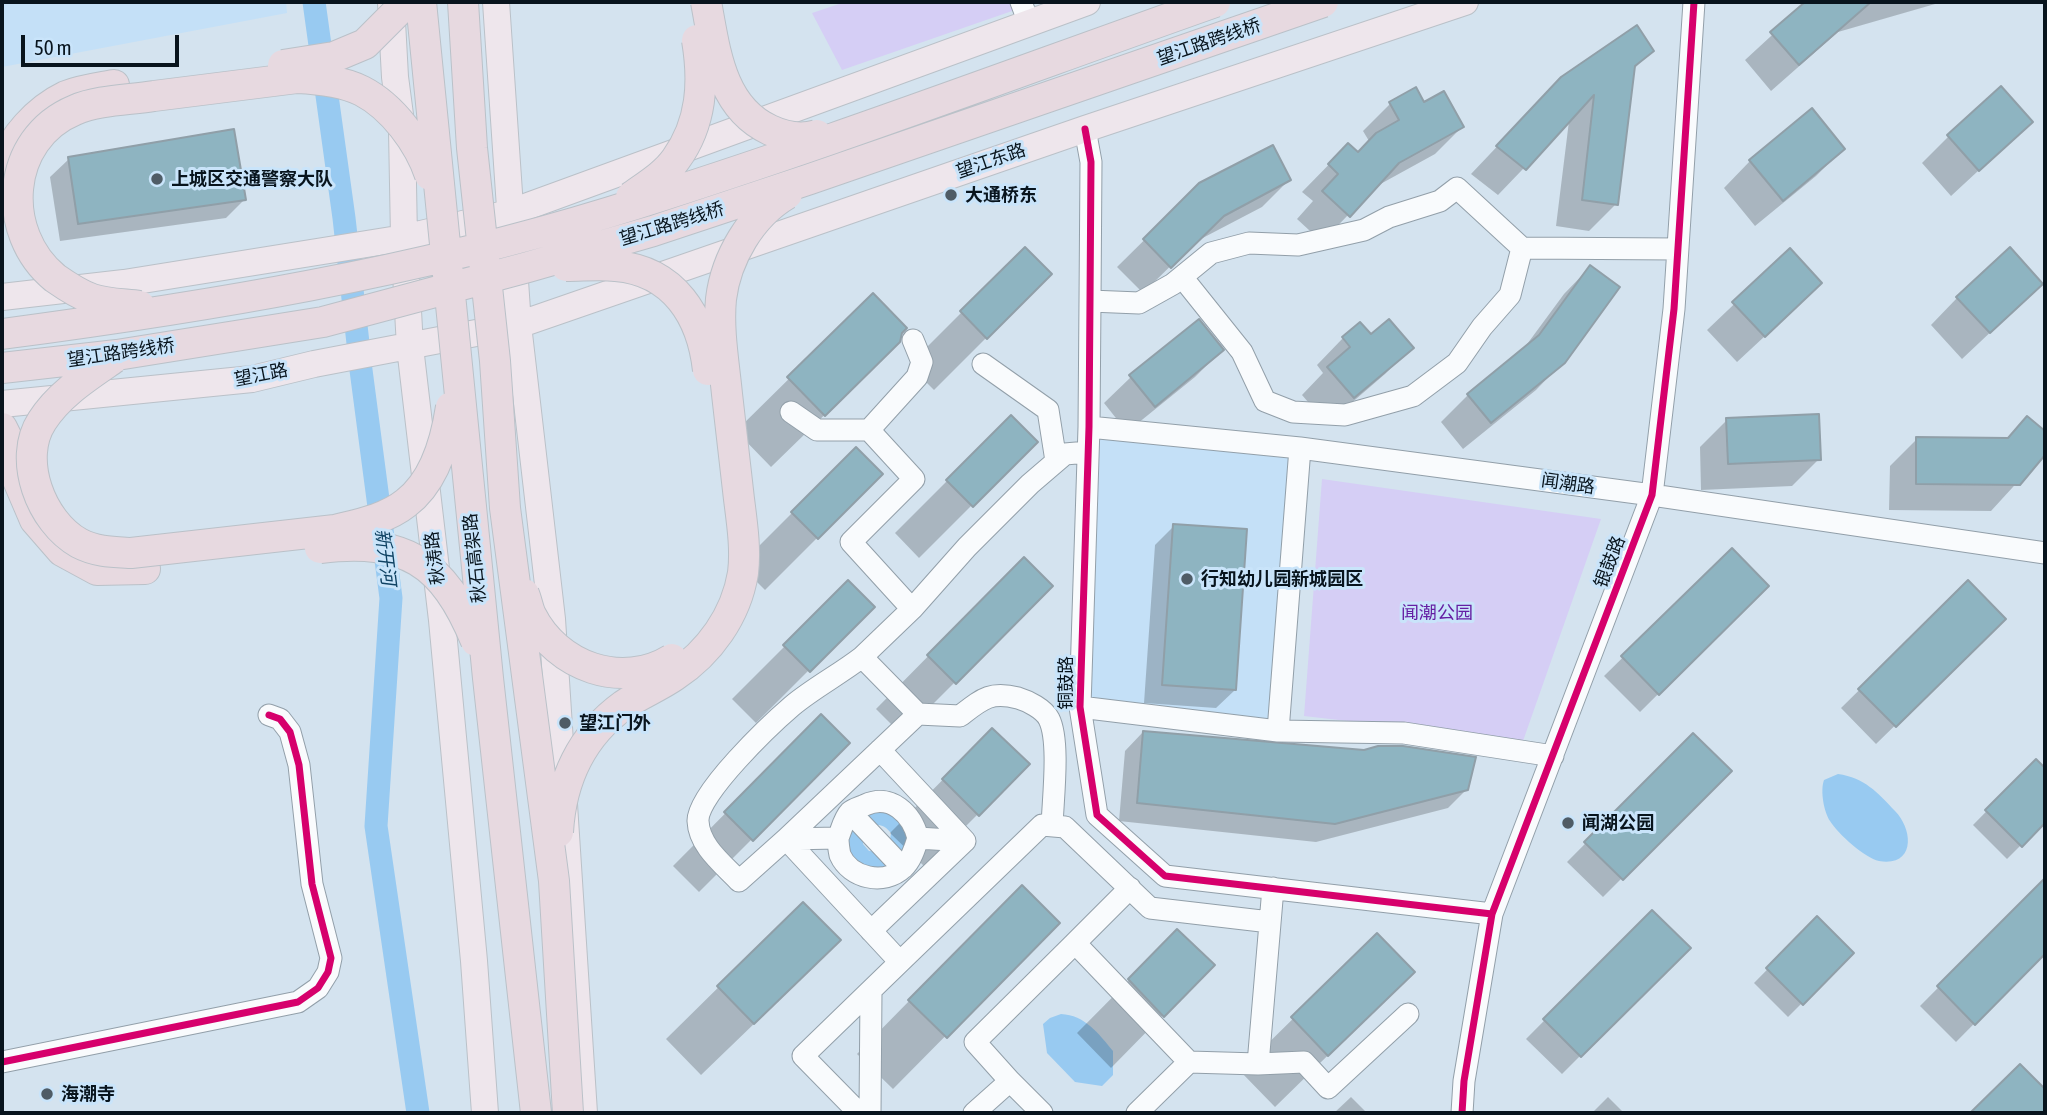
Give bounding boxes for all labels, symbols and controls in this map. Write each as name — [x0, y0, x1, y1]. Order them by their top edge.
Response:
street label: 望江路跨线桥 — [1154, 14, 1264, 70]
scale bar — [24, 21, 182, 65]
text: 50 m — [34, 35, 72, 59]
street label: 望江东路 — [953, 139, 1029, 183]
place label: 上城区交通警察大队 — [171, 168, 333, 190]
marker: 上城区交通警察大队 — [149, 171, 165, 187]
place label: 大通桥东 — [965, 184, 1037, 206]
marker: 大通桥东 — [943, 187, 959, 203]
street label: 望江路跨线桥 — [617, 198, 727, 250]
street label: 望江路跨线桥 — [66, 335, 176, 371]
street label: 望江路 — [232, 359, 290, 391]
street label: 闻潮路 — [1540, 470, 1596, 498]
street label: 秋石高架路 — [460, 512, 490, 604]
water label: 新开河 — [370, 527, 400, 587]
street label: 秋涛路 — [421, 530, 449, 586]
street label: 银鼓路 — [1590, 533, 1630, 591]
place label: 行知幼儿园新城园区 — [1201, 568, 1363, 590]
marker: 行知幼儿园新城园区 — [1179, 571, 1195, 587]
park label: 闻潮公园 — [1401, 602, 1473, 624]
street label: 铜鼓路 — [1055, 656, 1077, 710]
place label: 望江门外 — [579, 712, 651, 734]
marker: 望江门外 — [557, 715, 573, 731]
place label: 闻湖公园 — [1582, 812, 1654, 834]
marker: 闻湖公园 — [1560, 815, 1576, 831]
place label: 海潮寺 — [61, 1083, 115, 1105]
marker: 海潮寺 — [39, 1086, 55, 1102]

